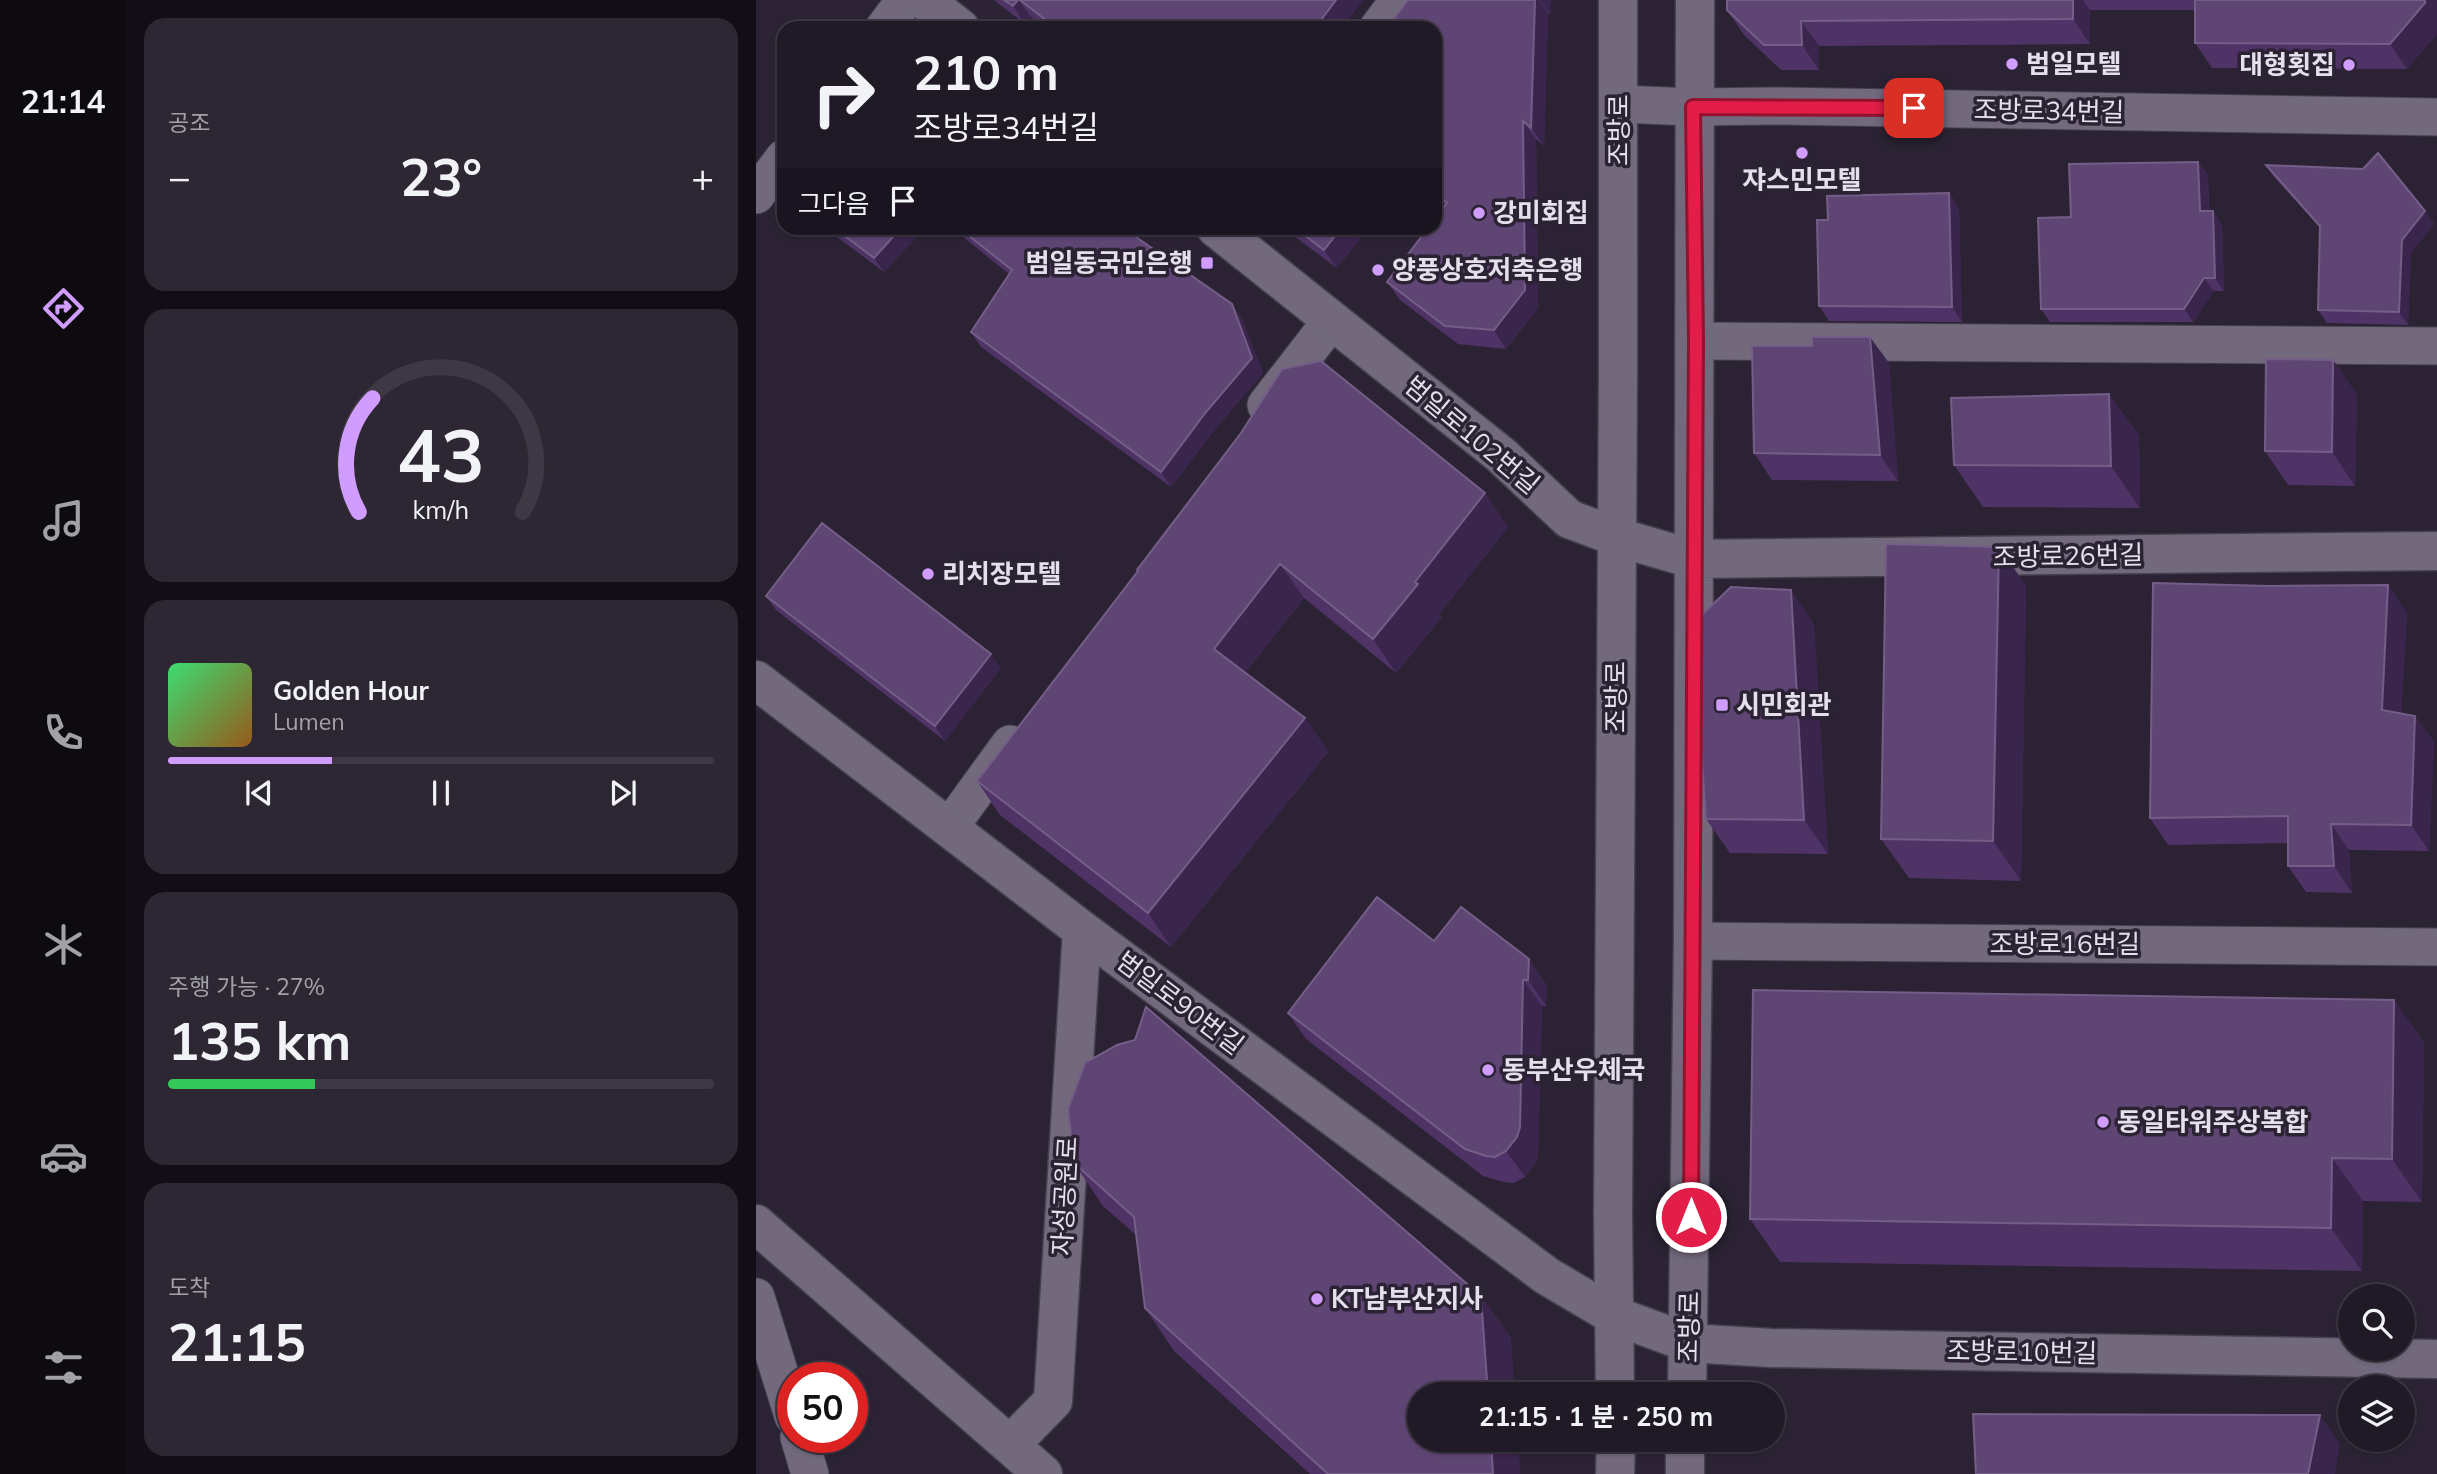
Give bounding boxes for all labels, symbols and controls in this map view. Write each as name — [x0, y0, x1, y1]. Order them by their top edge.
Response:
text: 210 m — [913, 41, 1059, 102]
place label: 범일모텔 — [2026, 47, 2122, 80]
place label: 대형횟집 — [2239, 48, 2335, 81]
icon: right — [798, 49, 889, 140]
marker: 범일모텔 — [2004, 56, 2020, 72]
marker: 대형횟집 — [2341, 57, 2357, 73]
pin — [1884, 78, 1944, 138]
text: 21:14 — [21, 81, 105, 121]
icon: arrive — [1895, 89, 1933, 127]
street label: 조방로34번길 — [1973, 93, 2125, 128]
street label: 조방로 — [1602, 94, 1635, 166]
text: 조방로34번길 — [913, 107, 1099, 147]
text: 공조 — [168, 108, 210, 137]
text: 23° — [400, 144, 482, 209]
marker: 쟈스민모텔 — [1794, 145, 1810, 161]
text: − — [168, 153, 191, 201]
text: + — [691, 153, 714, 201]
place label: 쟈스민모텔 — [1742, 163, 1862, 196]
icon: arrive — [884, 182, 922, 220]
text: 그다음 — [798, 187, 870, 220]
place label: 강미회집 — [1493, 196, 1589, 229]
marker: 강미회집 — [1471, 205, 1487, 221]
place label: 범일동국민은행 — [1026, 246, 1193, 279]
place label: 양풍상호저축은행 — [1392, 253, 1583, 286]
marker: 범일동국민은행 — [1199, 255, 1215, 271]
marker: 양풍상호저축은행 — [1370, 262, 1386, 278]
icon: directions — [39, 284, 88, 333]
street label: 범일로102번길 — [1398, 368, 1547, 501]
text: 43 — [397, 409, 485, 500]
text: km/h — [413, 494, 469, 525]
icon: music — [39, 496, 88, 545]
street label: 조방로26번길 — [1992, 538, 2144, 573]
place label: 리치장모텔 — [942, 557, 1062, 590]
marker: 리치장모텔 — [920, 566, 936, 582]
street label: 조방로 — [1599, 661, 1632, 733]
text: Golden Hour — [273, 674, 429, 707]
place label: 시민회관 — [1736, 688, 1832, 721]
marker: 시민회관 — [1714, 697, 1730, 713]
text: Lumen — [273, 707, 345, 736]
icon: phone — [39, 708, 88, 757]
icon: previous — [240, 774, 278, 812]
icon: pause — [422, 774, 460, 812]
icon: next — [604, 774, 642, 812]
icon: climate — [39, 920, 88, 969]
street label: 조방로16번길 — [1990, 927, 2140, 960]
street label: 범일로90번길 — [1110, 944, 1250, 1061]
text: 주행 가능 · 27% — [168, 972, 325, 1001]
text: 135 km — [168, 1008, 351, 1073]
place label: 동부산우체국 — [1502, 1053, 1646, 1086]
marker: 동부산우체국 — [1480, 1062, 1496, 1078]
place label: 동일타워주상복합 — [2117, 1105, 2308, 1138]
marker: 동일타워주상복합 — [2095, 1114, 2111, 1130]
icon: car — [39, 1132, 88, 1181]
street label: 자성공원로 — [1045, 1135, 1084, 1257]
position arrow — [1654, 1180, 1728, 1254]
text: 도착 — [168, 1273, 210, 1302]
place label: KT남부산지사 — [1331, 1282, 1483, 1315]
map controls — [2338, 1284, 2415, 1452]
button: search — [2338, 1284, 2415, 1361]
marker: KT남부산지사 — [1309, 1291, 1325, 1307]
street label: 조방로 — [1671, 1291, 1706, 1363]
text: 21:15 — [168, 1309, 306, 1374]
street label: 조방로10번길 — [1946, 1334, 2098, 1369]
icon: filters — [39, 1343, 88, 1392]
speed limit sign: 50 — [777, 1362, 868, 1453]
button: layers — [2338, 1375, 2415, 1452]
text: 21:15 · 1 분 · 250 m — [1479, 1400, 1713, 1433]

